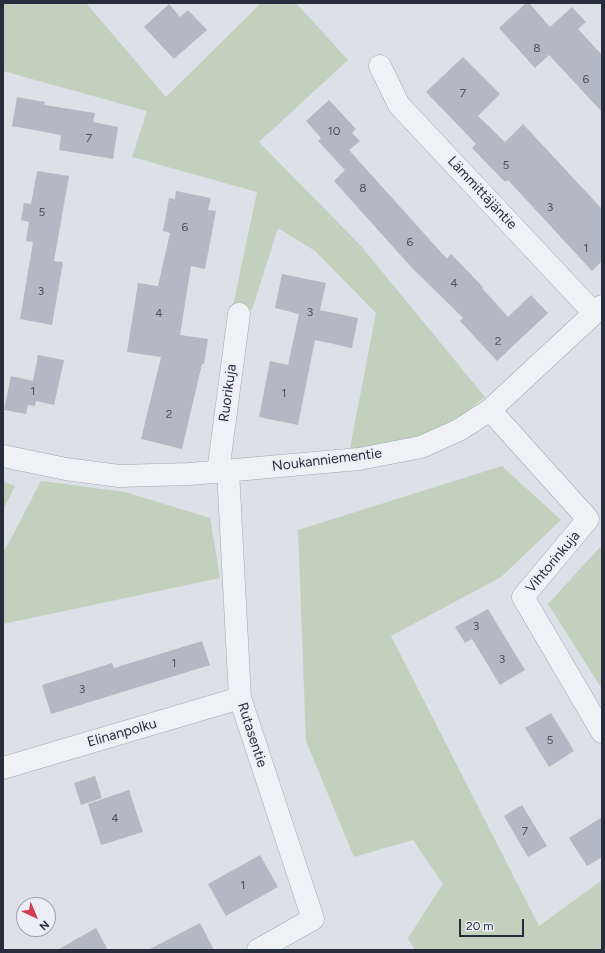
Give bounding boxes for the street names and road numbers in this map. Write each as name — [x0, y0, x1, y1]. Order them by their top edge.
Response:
street label: Lämmittäjäntie — [444, 153, 520, 233]
street label: Ruorikuja — [216, 363, 240, 423]
street label: Noukanniementie — [271, 445, 383, 475]
street label: Vihtorinkuja — [522, 528, 584, 596]
street label: Rutasentie — [234, 700, 270, 770]
street label: Elinanpolku — [85, 715, 159, 751]

